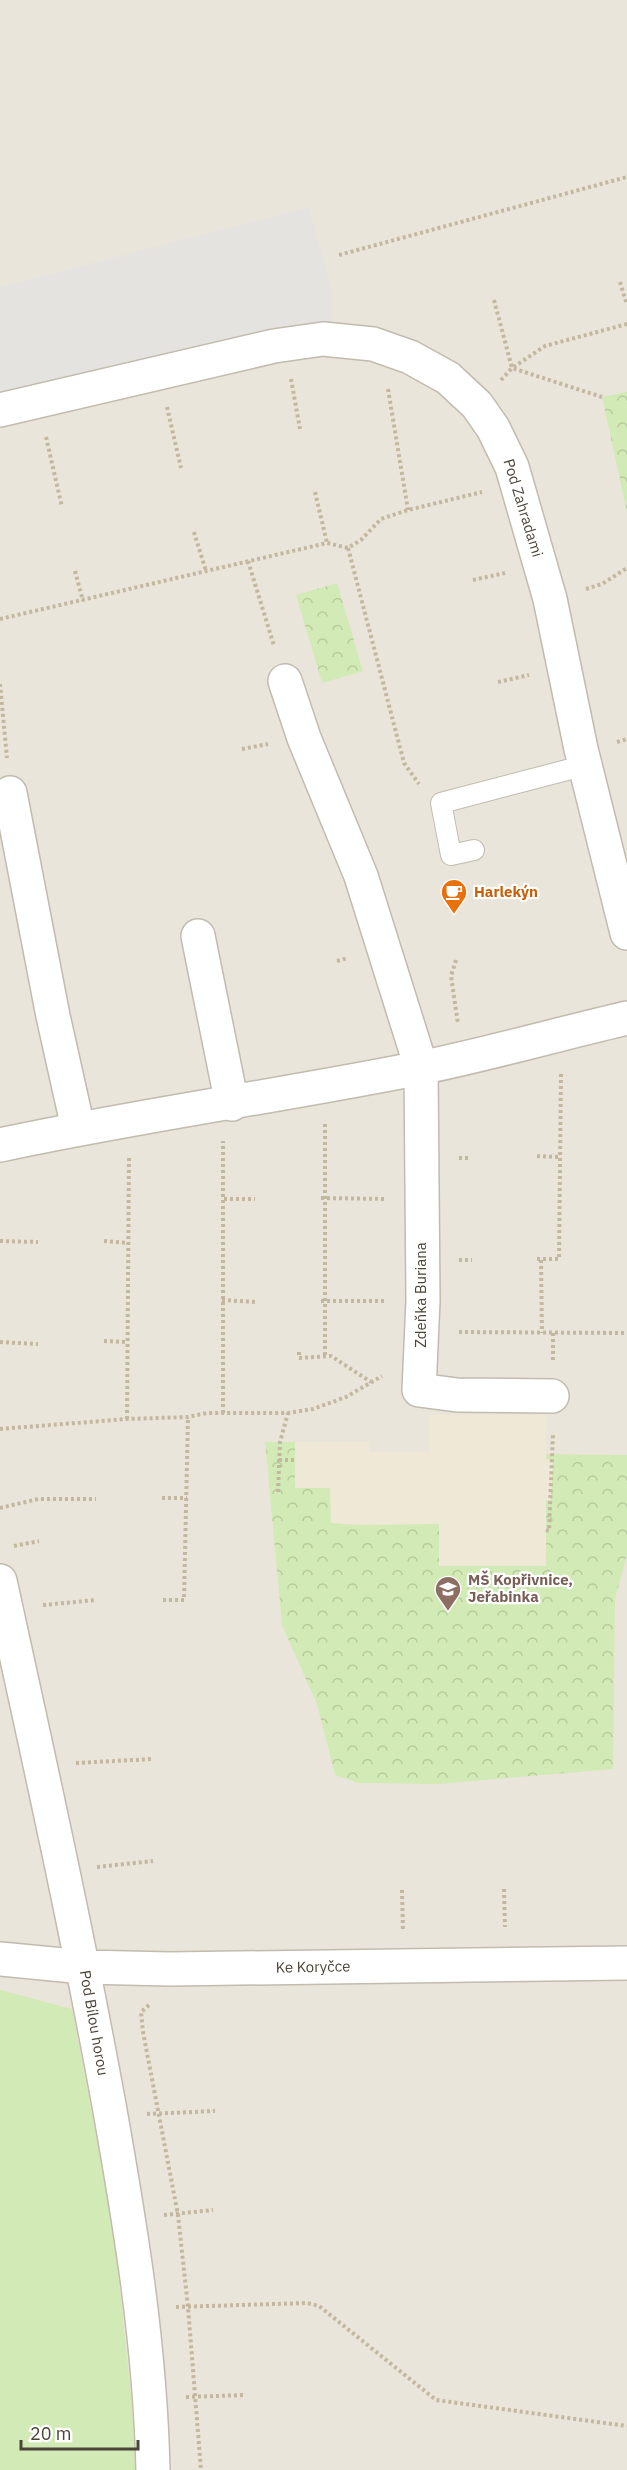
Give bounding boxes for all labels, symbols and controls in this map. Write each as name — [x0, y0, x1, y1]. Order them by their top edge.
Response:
street label: Pod Zahradami — [500, 456, 547, 559]
cafe icon: Harlekýn — [439, 877, 469, 915]
place label: Harlekýn — [474, 882, 538, 901]
street label: Zdeňka Buriana — [411, 1242, 430, 1348]
place label: MŠ Kopřivnice, Jeřabinka — [468, 1570, 573, 1606]
school or university icon: MŠ Kopřivnice, Jeřabinka — [433, 1574, 463, 1612]
street label: Ke Koryčce — [276, 1956, 350, 1977]
street label: Pod Bílou horou — [76, 1969, 113, 2077]
scale bar — [21, 2413, 138, 2451]
text: 20 m — [30, 2422, 72, 2445]

